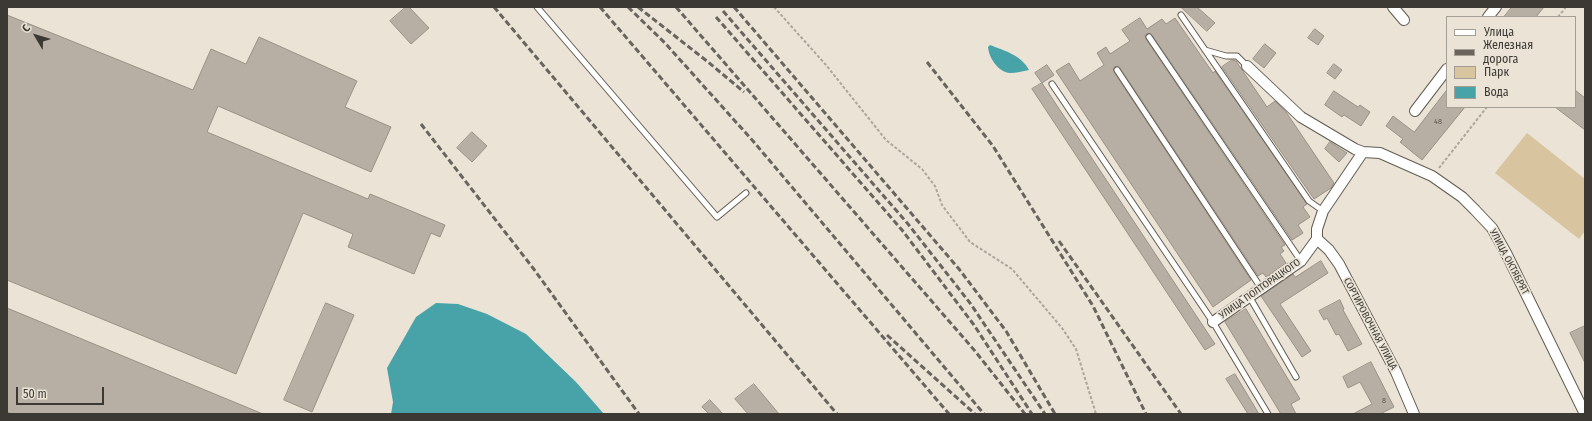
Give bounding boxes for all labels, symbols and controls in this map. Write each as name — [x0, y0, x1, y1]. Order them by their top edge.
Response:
north arrow — [16, 16, 56, 56]
legend — [1446, 16, 1576, 108]
text: С — [19, 22, 33, 35]
text: Улица — [1484, 25, 1514, 39]
text: Железная дорога — [1483, 38, 1533, 66]
text: Парк — [1484, 65, 1509, 79]
text: Вода — [1484, 85, 1509, 99]
house number: 48 — [1434, 117, 1442, 127]
street label: УЛИЦА ОКТЯБРЯТ — [1487, 227, 1531, 297]
street label: УЛИЦА ПОЛТОРАЦКОГО — [1217, 256, 1303, 322]
street label: СОРТИРОВОЧНАЯ УЛИЦА — [1341, 276, 1399, 372]
scale bar — [18, 379, 106, 405]
text: 50 m — [23, 387, 47, 401]
house number: 8 — [1382, 396, 1386, 406]

